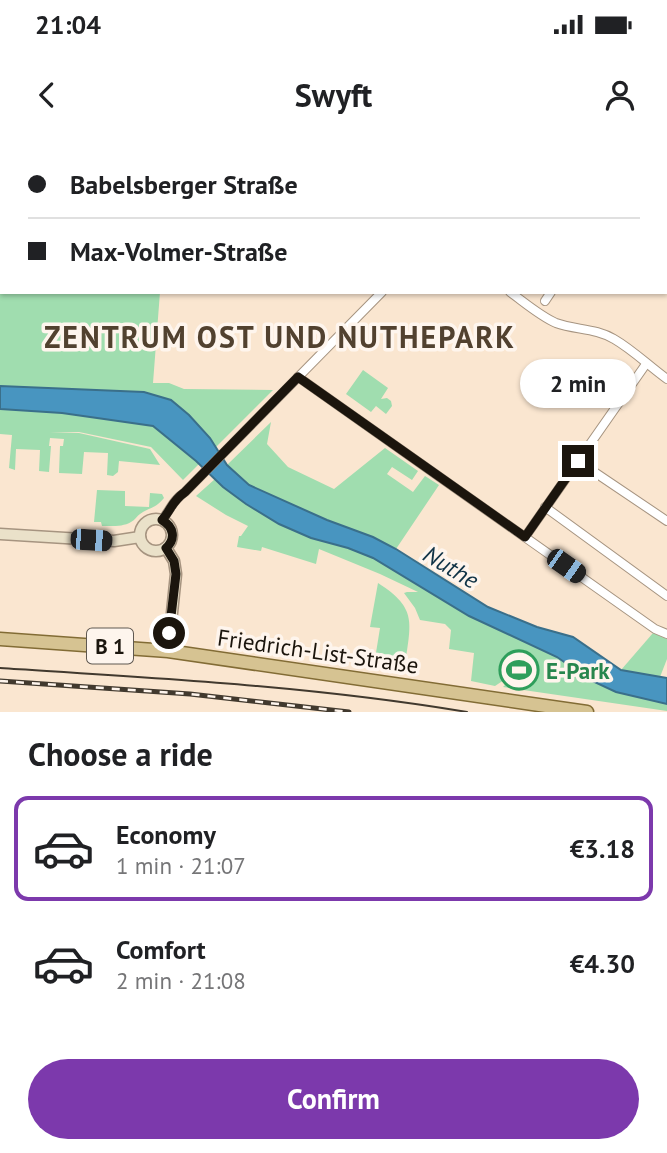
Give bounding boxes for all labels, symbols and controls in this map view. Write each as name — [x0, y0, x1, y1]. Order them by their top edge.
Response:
text: 21:04 — [35, 8, 101, 41]
text: Swyft — [295, 74, 372, 116]
icon: back — [28, 76, 66, 114]
icon: person — [601, 76, 639, 114]
text: Babelsberger Straße — [70, 168, 298, 201]
text: Max-Volmer-Straße — [70, 235, 287, 268]
district label: ZENTRUM OST UND NUTHEPARK — [44, 317, 516, 356]
callout: 2 min — [520, 359, 636, 408]
text: 2 min — [550, 369, 606, 398]
route end — [562, 445, 594, 477]
car — [70, 528, 113, 552]
water label: Nuthe — [418, 539, 484, 595]
car — [543, 545, 590, 587]
route start — [153, 617, 185, 649]
street label: Friedrich-List-Straße — [216, 623, 420, 679]
road number: B 1 — [87, 629, 133, 664]
sports icon: E-Park — [498, 649, 540, 691]
place label: E-Park — [546, 656, 610, 685]
text: Choose a ride — [28, 733, 213, 775]
icon: car — [32, 817, 95, 880]
text: Economy — [116, 818, 216, 851]
text: €3.18 — [570, 832, 635, 865]
text: 1 min · 21:07 — [116, 851, 246, 880]
icon: car — [32, 932, 95, 995]
text: Comfort — [116, 933, 206, 966]
text: €4.30 — [570, 947, 635, 980]
text: 2 min · 21:08 — [116, 966, 246, 995]
button: Confirm — [28, 1059, 639, 1139]

